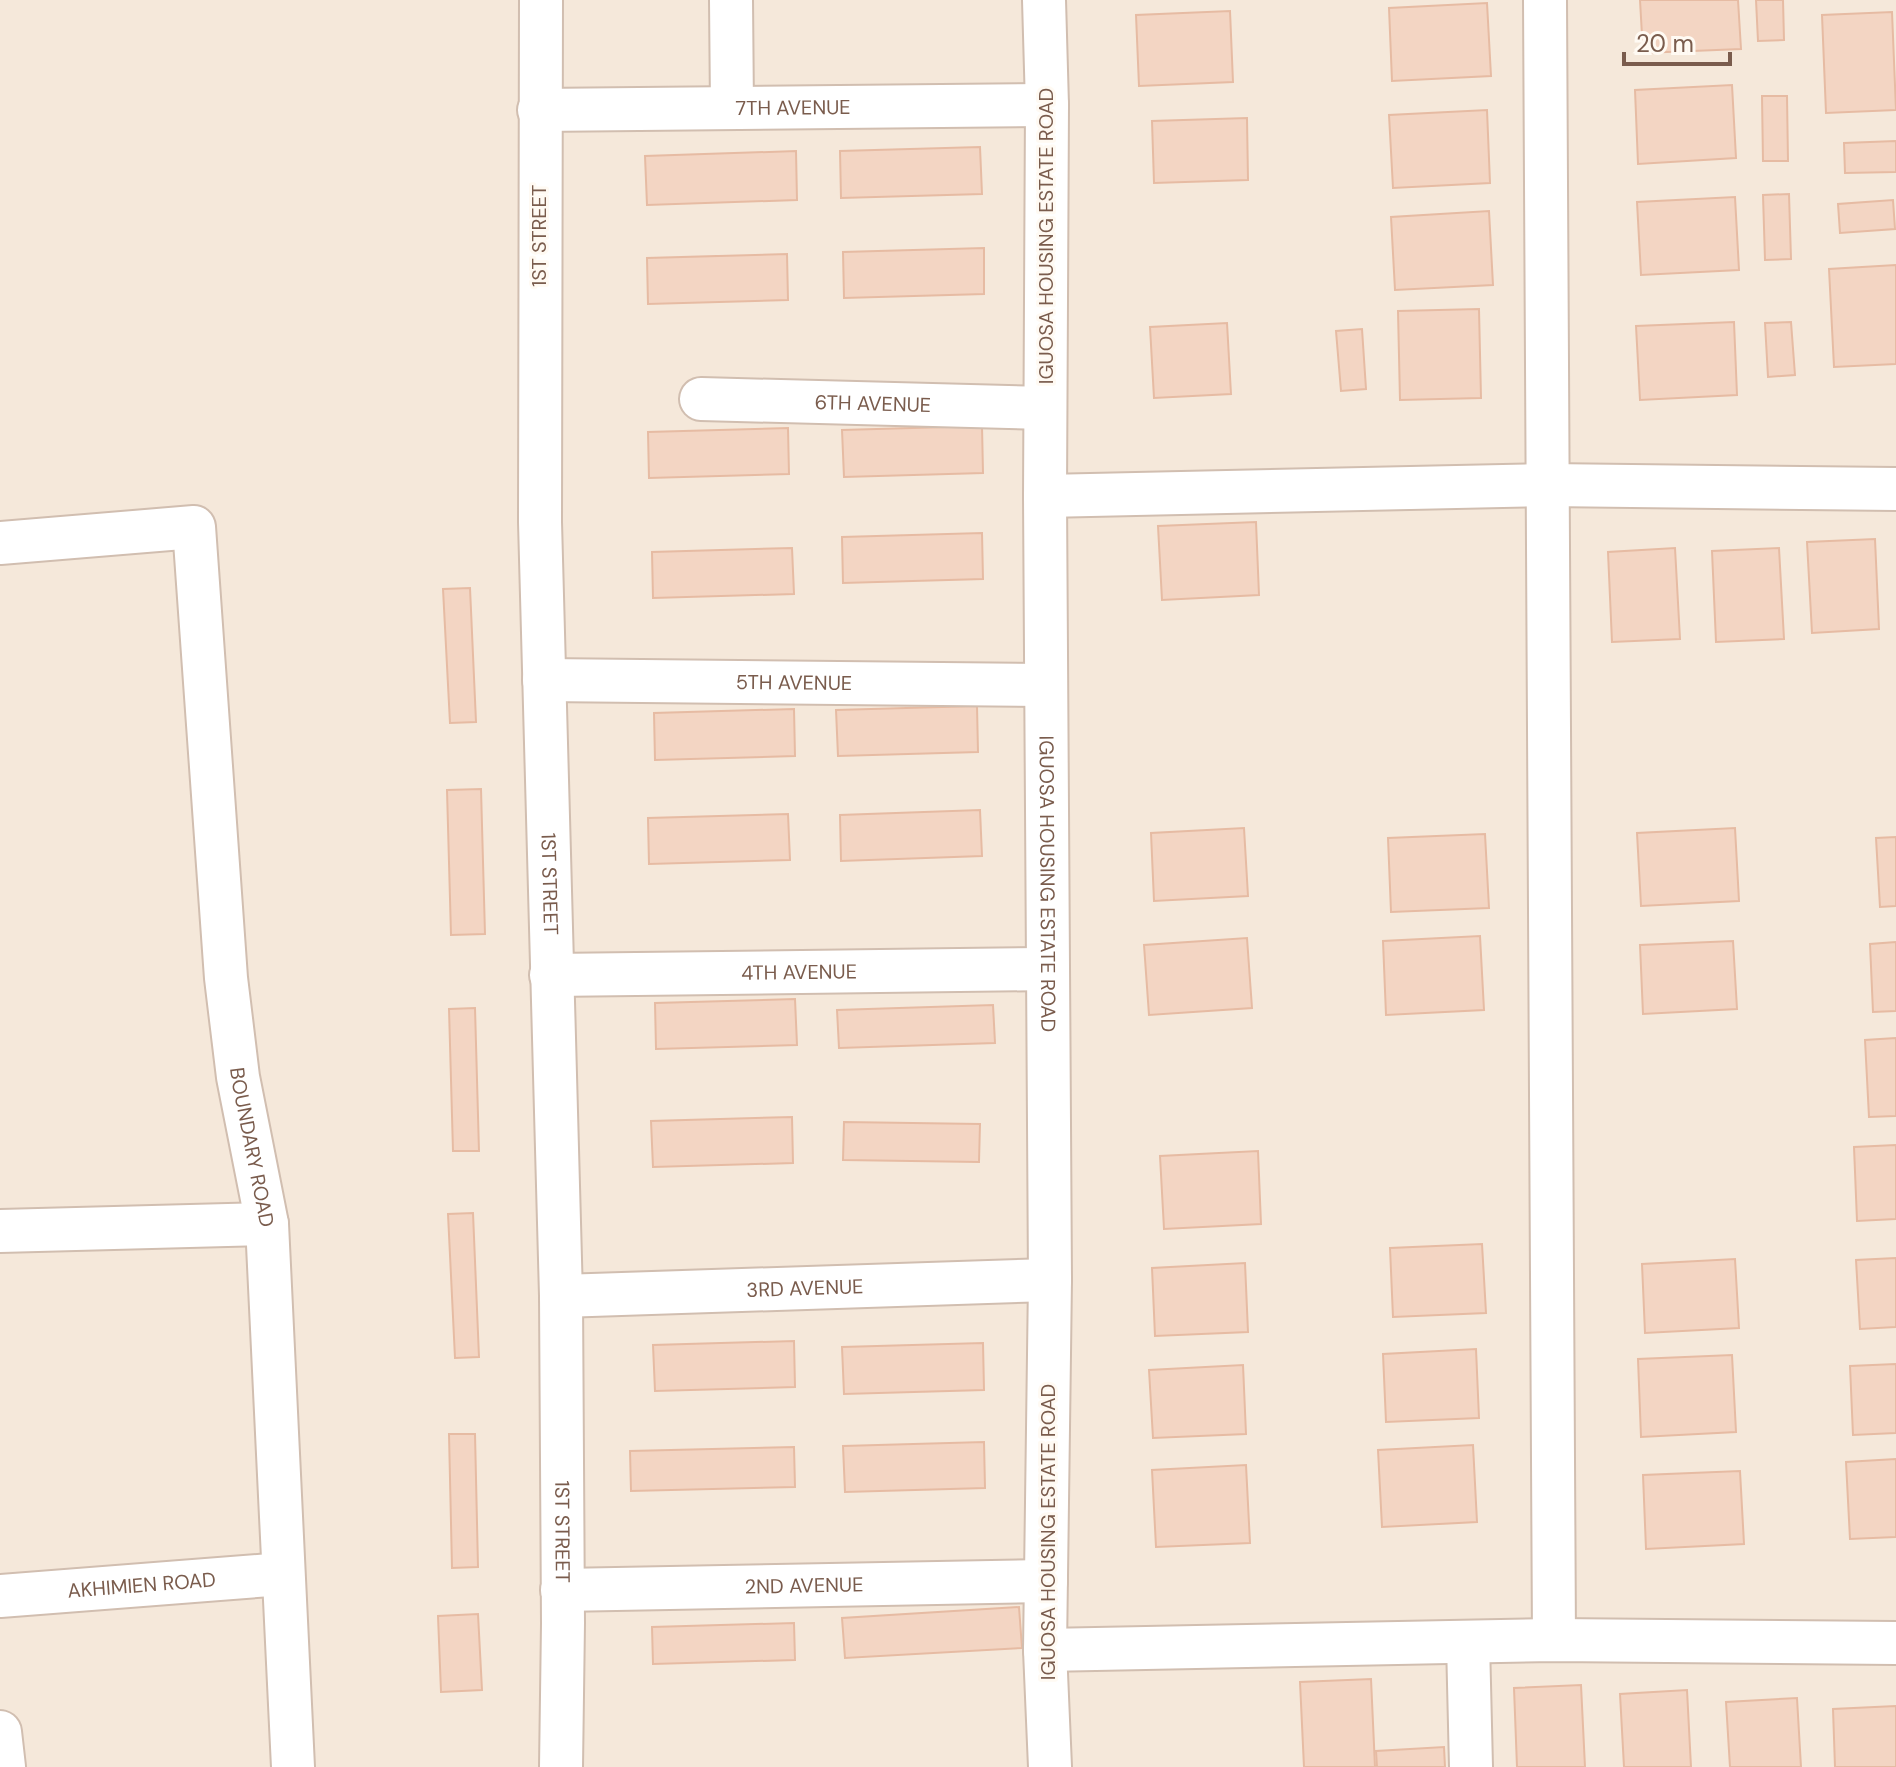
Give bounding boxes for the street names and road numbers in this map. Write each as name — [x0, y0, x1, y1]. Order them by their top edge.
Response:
street label: IGUOSA HOUSING ESTATE ROAD — [1033, 88, 1059, 384]
street label: 7TH AVENUE — [735, 94, 851, 121]
street label: 1ST STREET — [526, 185, 552, 287]
street label: 6TH AVENUE — [814, 389, 931, 418]
street label: 5TH AVENUE — [736, 669, 852, 696]
street label: IGUOSA HOUSING ESTATE ROAD — [1034, 735, 1061, 1032]
street label: 1ST STREET — [535, 832, 564, 935]
street label: 4TH AVENUE — [741, 958, 857, 986]
street label: BOUNDARY ROAD — [224, 1066, 280, 1229]
street label: 3RD AVENUE — [746, 1273, 864, 1303]
street label: IGUOSA HOUSING ESTATE ROAD — [1035, 1384, 1061, 1680]
street label: 1ST STREET — [549, 1480, 576, 1583]
street label: AKHIMIEN ROAD — [66, 1566, 217, 1604]
street label: 2ND AVENUE — [744, 1571, 864, 1600]

